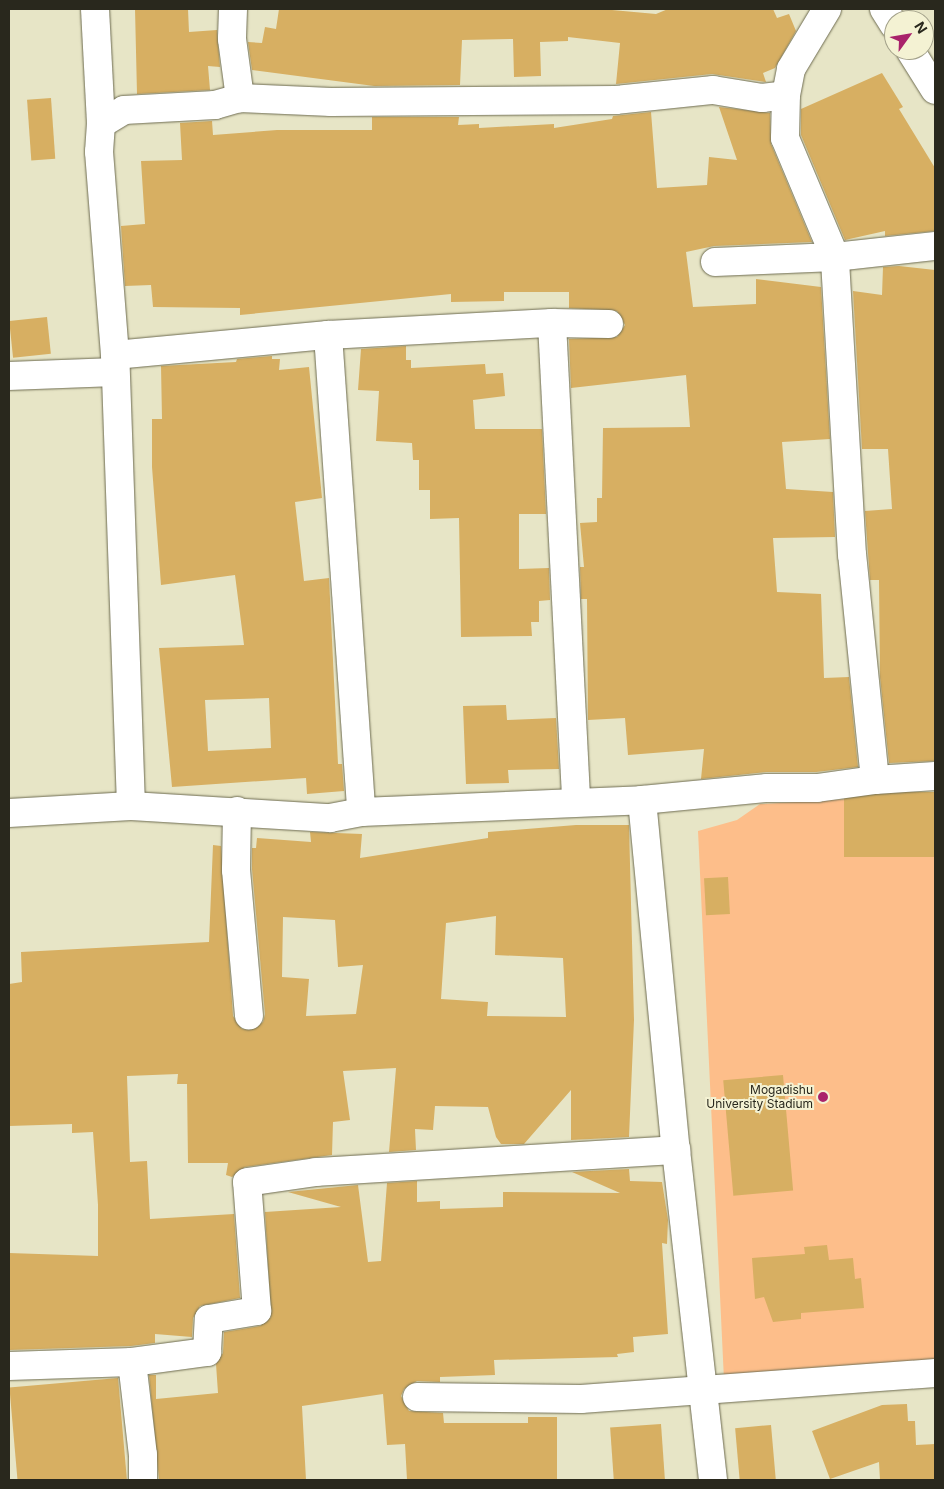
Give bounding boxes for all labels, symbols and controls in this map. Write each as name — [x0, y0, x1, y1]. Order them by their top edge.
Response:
north arrow — [884, 10, 934, 60]
text: N — [911, 18, 931, 36]
place label: Mogadishu University Stadium — [706, 1083, 813, 1111]
marker: Mogadishu University Stadium — [817, 1091, 829, 1103]

